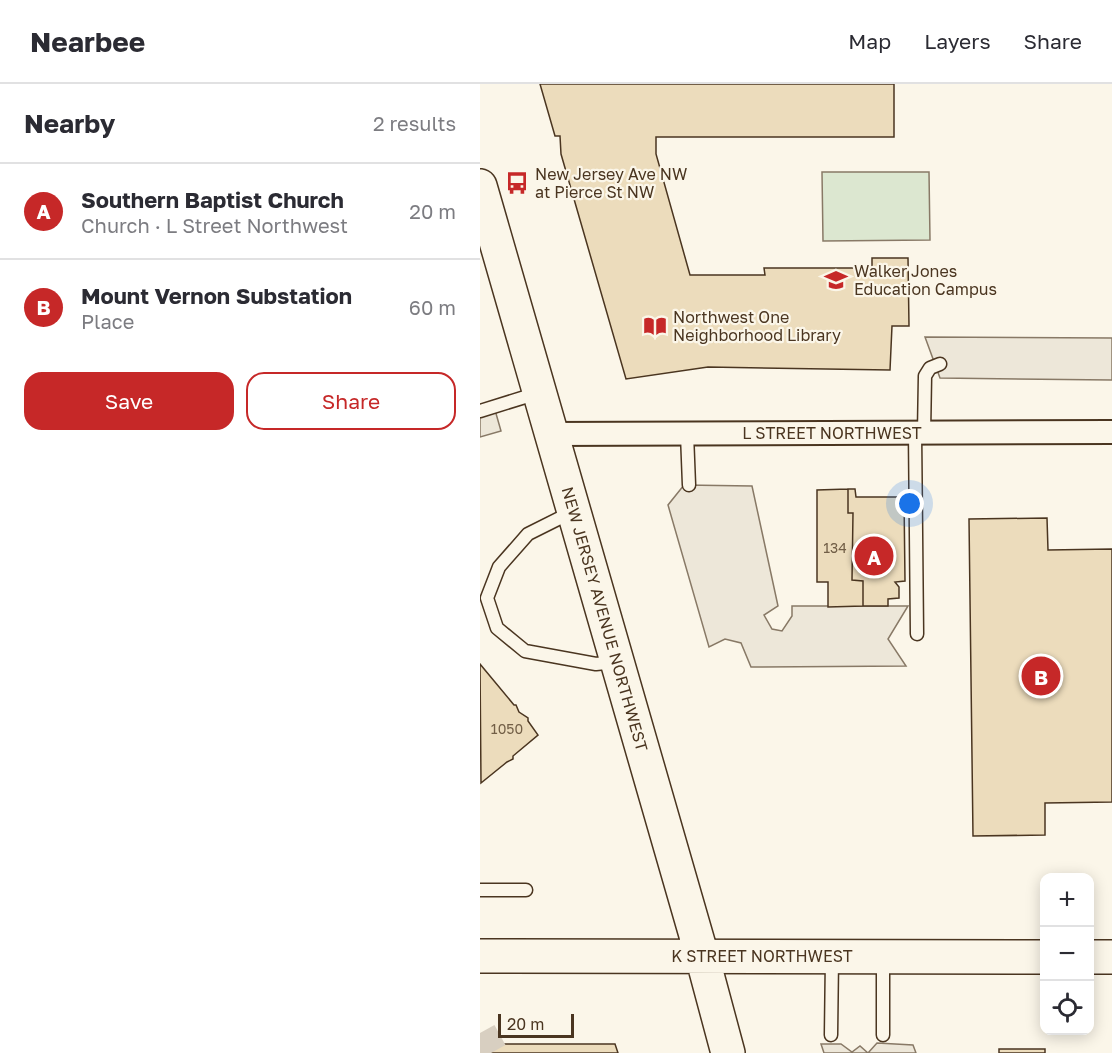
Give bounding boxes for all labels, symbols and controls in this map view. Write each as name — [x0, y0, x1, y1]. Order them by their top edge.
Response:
text: Nearbee — [30, 25, 145, 58]
text: Map — [848, 28, 891, 54]
text: Layers — [924, 28, 991, 54]
text: Share — [1024, 28, 1082, 54]
text: Nearby — [24, 108, 115, 139]
text: 2 results — [373, 111, 456, 135]
place label: New Jersey Ave NW at Pierce St NW — [535, 164, 687, 202]
bus stop icon: New Jersey Ave NW at Pierce St NW — [504, 170, 530, 196]
text: Southern Baptist Church — [81, 186, 344, 213]
text: A — [36, 199, 51, 223]
text: 20 m — [409, 199, 456, 223]
text: Church · L Street Northwest — [81, 213, 348, 237]
place label: Walker Jones Education Campus — [854, 261, 997, 299]
school or university icon: Walker Jones Education Campus — [823, 267, 849, 293]
text: Mount Vernon Substation — [81, 282, 352, 309]
text: B — [36, 295, 51, 319]
text: 60 m — [409, 295, 456, 319]
place label: Northwest One Neighborhood Library — [673, 307, 841, 345]
text: Place — [81, 309, 134, 333]
library icon: Northwest One Neighborhood Library — [642, 313, 668, 339]
button: Save — [24, 372, 234, 430]
button: Share — [246, 372, 456, 430]
street label: L STREET NORTHWEST — [742, 423, 922, 443]
street label: NEW JERSEY AVENUE NORTHWEST — [558, 484, 652, 754]
your location — [895, 489, 924, 518]
pin: A — [854, 534, 894, 578]
house number: 134 — [823, 539, 847, 556]
pin: B — [1022, 654, 1060, 698]
house number: 1050 — [491, 720, 523, 737]
map controls — [1040, 873, 1094, 1035]
button: + — [1040, 873, 1094, 927]
button: − — [1040, 927, 1094, 981]
street label: K STREET NORTHWEST — [671, 946, 853, 966]
button: locate — [1040, 981, 1094, 1035]
scale bar — [498, 1011, 574, 1038]
text: 20 m — [507, 1014, 544, 1034]

